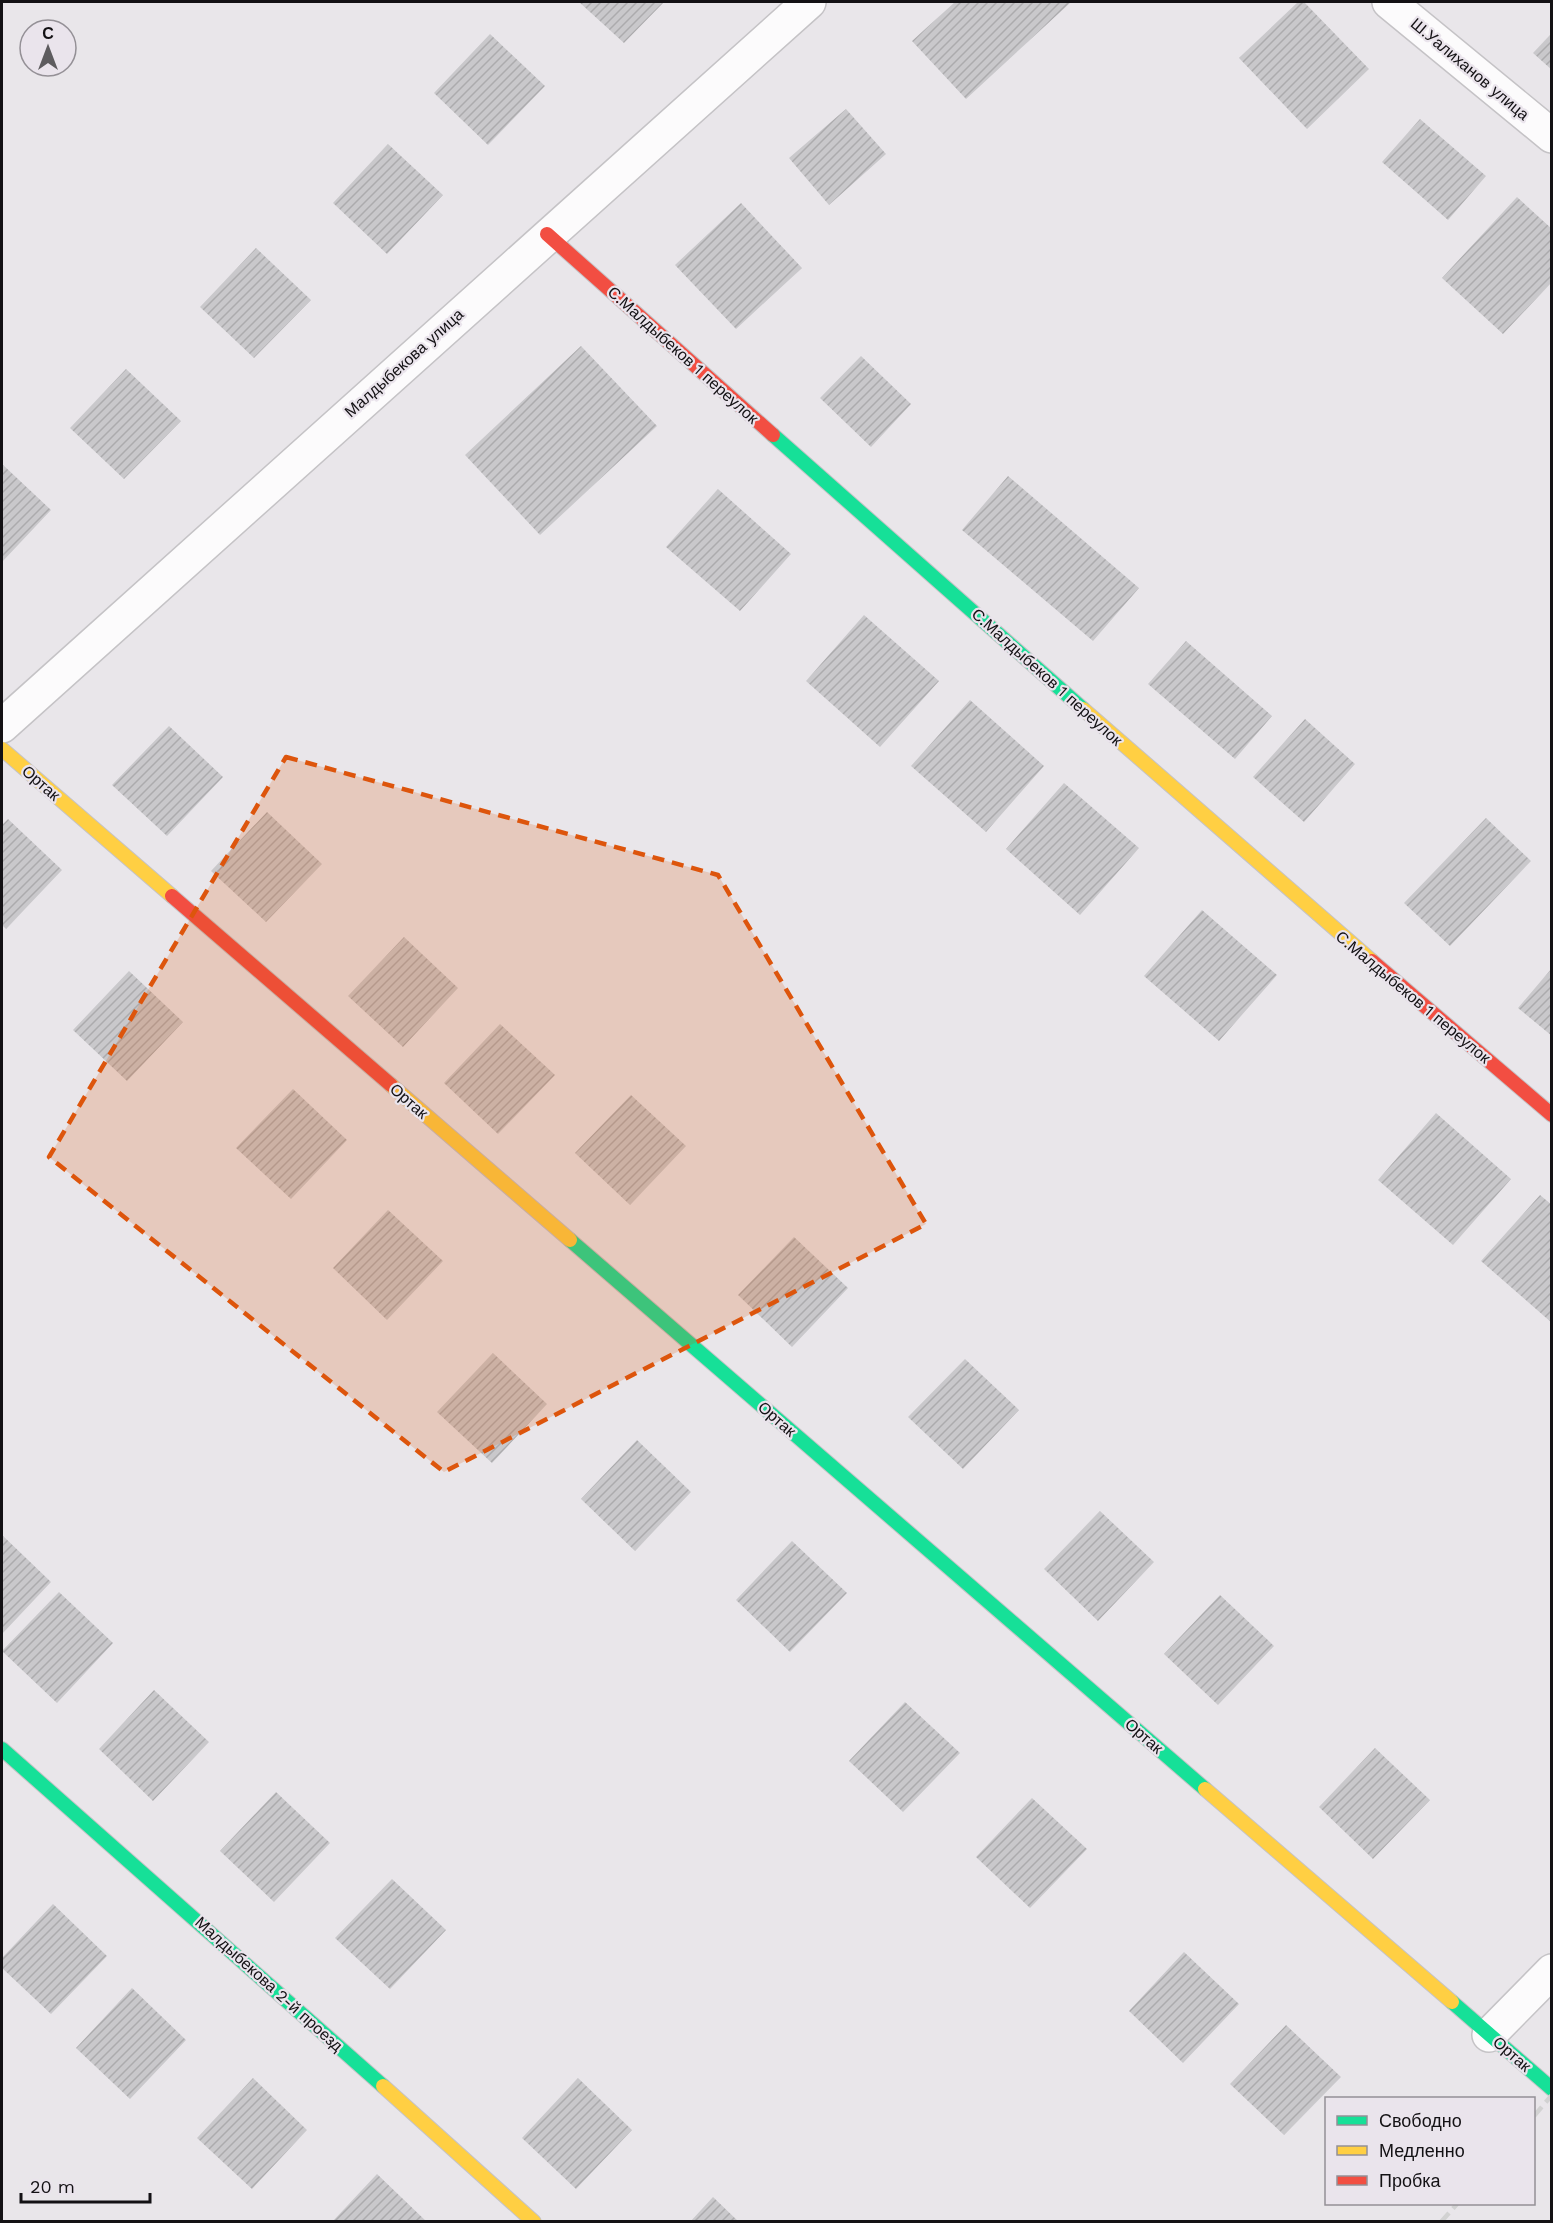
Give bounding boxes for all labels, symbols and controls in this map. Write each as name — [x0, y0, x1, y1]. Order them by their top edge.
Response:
street label: Ш.Уалиханов улица — [1407, 14, 1533, 124]
north arrow — [18, 18, 78, 78]
text: С — [42, 24, 54, 43]
street label: С.Малдыбеков 1 переулок — [604, 282, 763, 428]
street label: Малдыбекова улица — [341, 305, 467, 421]
street label: С.Малдыбеков 1 переулок — [968, 604, 1127, 750]
street label: Ортак — [18, 761, 65, 805]
street label: С.Малдыбеков 1 переулок — [1332, 927, 1495, 1068]
street label: Ортак — [386, 1079, 433, 1123]
street label: Ортак — [754, 1397, 801, 1441]
street label: Ортак — [1121, 1714, 1168, 1758]
street label: Малдыбекова 2-й проезд — [191, 1913, 347, 2056]
street label: Ортак — [1489, 2032, 1536, 2076]
legend — [1325, 2097, 1535, 2205]
text: Свободно — [1379, 2110, 1462, 2131]
text: Медленно — [1379, 2140, 1465, 2161]
scale bar — [21, 2166, 150, 2204]
text: Пробка — [1379, 2170, 1442, 2191]
text: 20 m — [30, 2176, 75, 2197]

